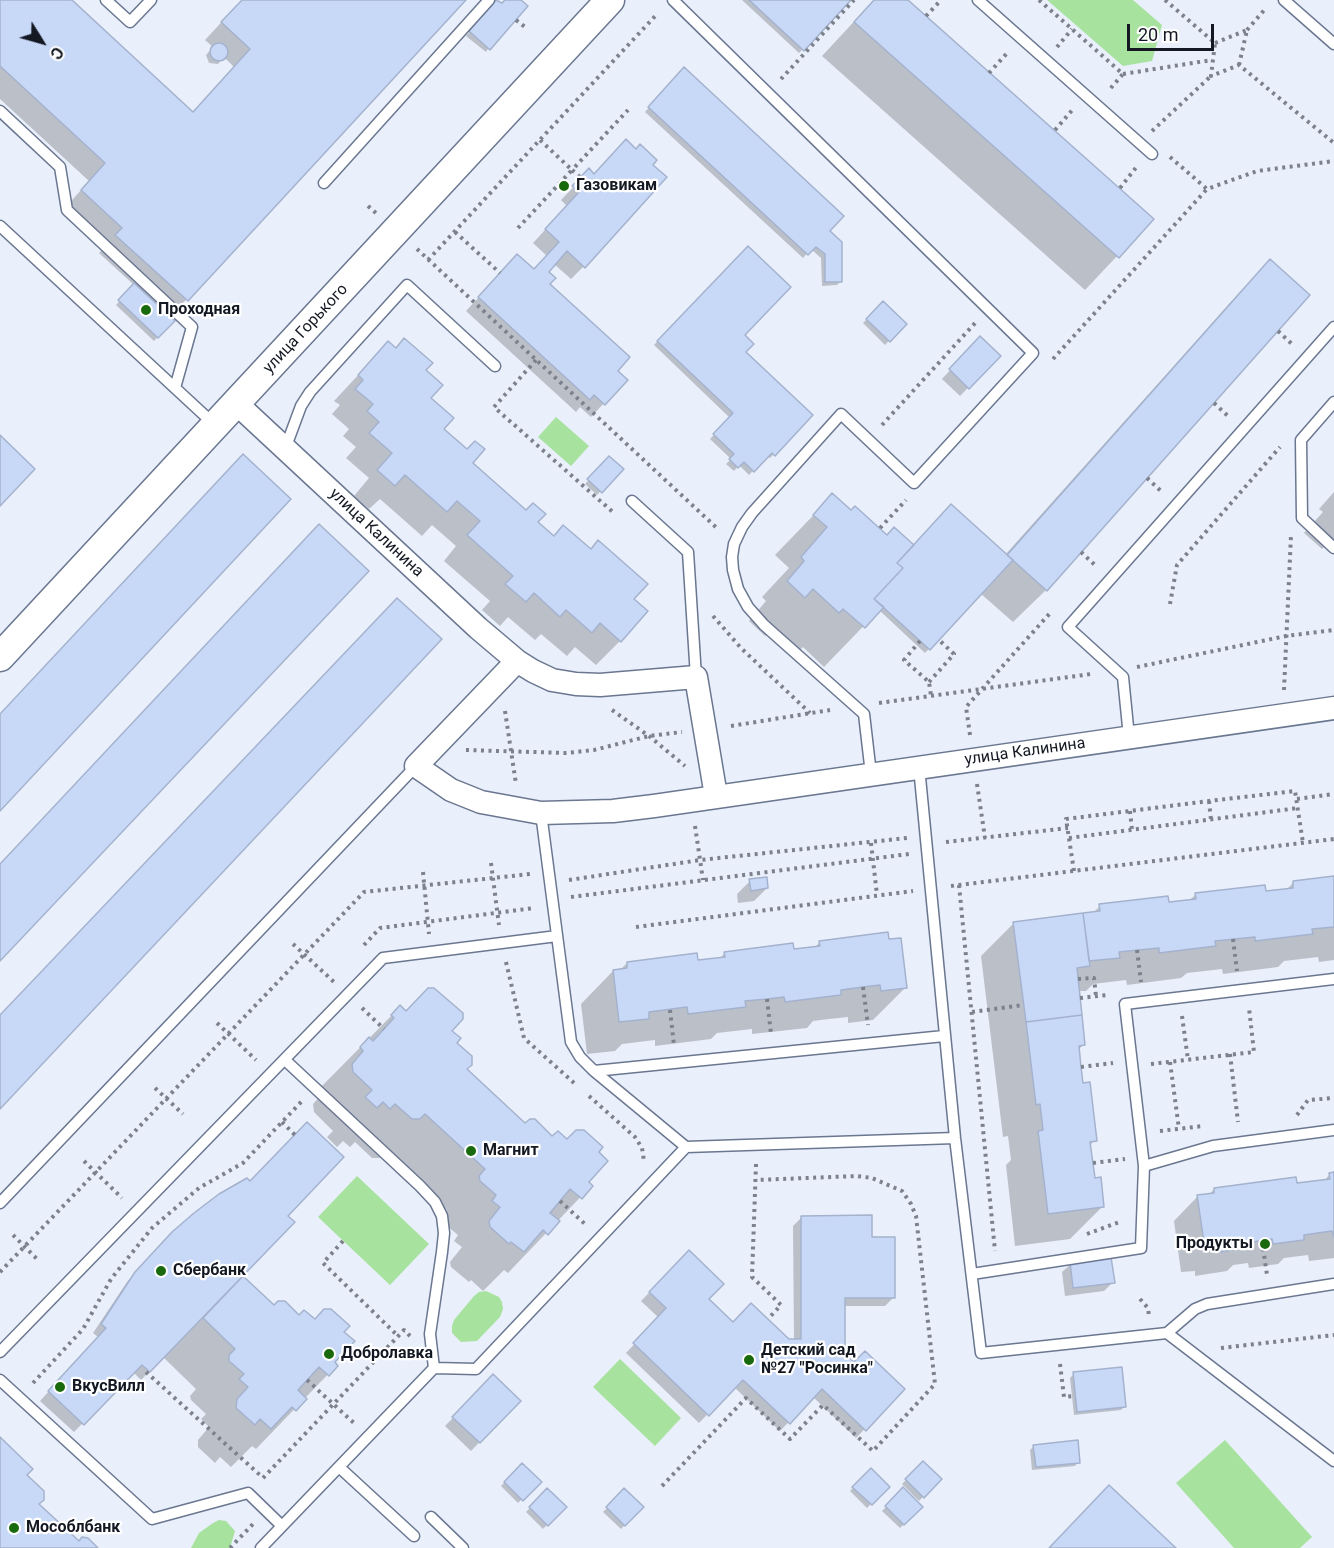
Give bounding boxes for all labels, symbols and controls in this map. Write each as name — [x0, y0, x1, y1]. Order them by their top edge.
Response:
north arrow — [12, 12, 72, 72]
scale bar — [1130, 12, 1217, 50]
text: 20 m — [1138, 24, 1178, 45]
text: С — [46, 43, 68, 63]
place label: Газовикам — [576, 176, 657, 196]
marker: Газовикам — [557, 179, 571, 193]
street label: улица Горького — [260, 280, 352, 378]
place label: Проходная — [158, 300, 240, 320]
marker: Проходная — [139, 303, 153, 317]
street label: улица Калинина — [325, 484, 427, 582]
street label: улица Калинина — [963, 734, 1087, 770]
place label: Магнит — [483, 1141, 539, 1161]
marker: Магнит — [464, 1144, 478, 1158]
place label: Продукты — [1176, 1234, 1253, 1254]
marker: Продукты — [1258, 1237, 1272, 1251]
place label: Сбербанк — [173, 1261, 246, 1281]
marker: Сбербанк — [154, 1264, 168, 1278]
place label: Детский сад №27 "Росинка" — [761, 1341, 873, 1379]
place label: Добролавка — [341, 1344, 433, 1364]
marker: Добролавка — [322, 1347, 336, 1361]
marker: Детский сад №27 "Росинка" — [742, 1353, 756, 1367]
place label: ВкусВилл — [72, 1377, 145, 1397]
marker: ВкусВилл — [53, 1380, 67, 1394]
place label: Мособлбанк — [26, 1518, 120, 1538]
marker: Мособлбанк — [7, 1521, 21, 1535]

